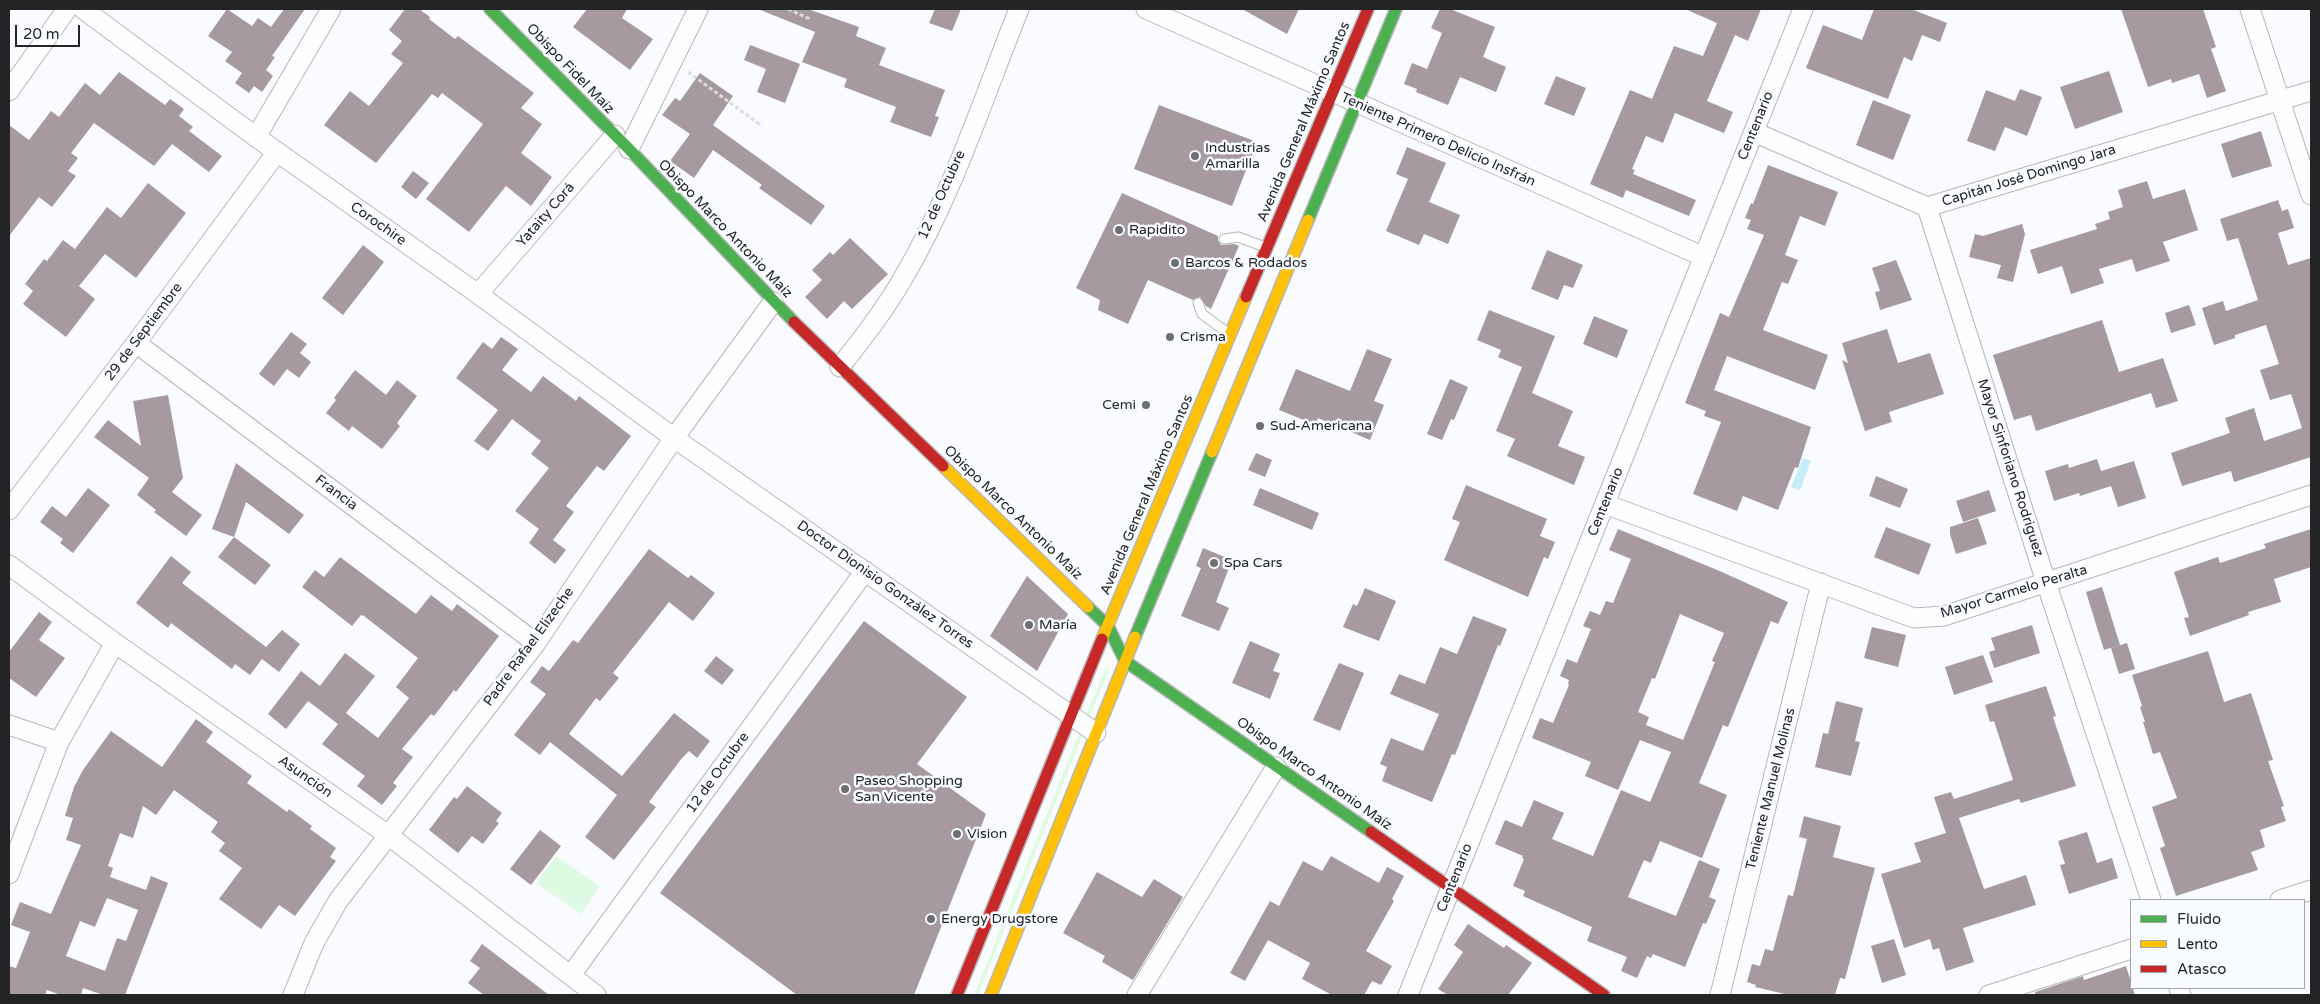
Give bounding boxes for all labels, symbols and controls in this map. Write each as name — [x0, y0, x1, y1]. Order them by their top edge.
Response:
scale bar — [18, 15, 82, 47]
street label: Avenida General Máximo Santos — [1254, 19, 1354, 225]
street label: Obispo Fidel Maíz — [523, 20, 617, 118]
text: 20 m — [23, 25, 60, 43]
street label: Teniente Primero Delicio Insfrán — [1338, 89, 1538, 191]
street label: Centenario — [1735, 89, 1777, 163]
place label: Industrias Amarilla — [1205, 140, 1270, 172]
street label: Capitán José Domingo Jara — [1940, 142, 2118, 210]
street label: 12 de Octubre — [915, 148, 969, 242]
marker: Industrias Amarilla — [1189, 150, 1201, 162]
street label: Obispo Marco Antonio Maíz — [654, 156, 796, 302]
street label: Yataity Corá — [513, 179, 579, 251]
street label: Corochire — [347, 199, 409, 249]
place label: Rapidito — [1129, 222, 1185, 238]
marker: Rapidito — [1113, 224, 1125, 236]
place label: Barcos & Rodados — [1185, 255, 1307, 271]
marker: Barcos & Rodados — [1169, 257, 1181, 269]
street label: 29 de Septiembre — [102, 280, 186, 384]
place label: Crisma — [1180, 329, 1226, 345]
marker: Crisma — [1164, 331, 1176, 343]
street label: Mayor Sinforiano Rodriguez — [1973, 377, 2047, 559]
street label: Avenida General Máximo Santos — [1097, 392, 1197, 598]
place label: Cemi — [1102, 397, 1136, 413]
marker: Cemi — [1140, 399, 1152, 411]
place label: Sud-Americana — [1270, 418, 1372, 434]
marker: Sud-Americana — [1254, 420, 1266, 432]
street label: Obispo Marco Antonio Maíz — [940, 442, 1086, 584]
street label: Centenario — [1585, 465, 1627, 539]
street label: Francia — [311, 472, 361, 514]
street label: Doctor Dionisio González Torres — [794, 517, 976, 653]
place label: Spa Cars — [1224, 555, 1283, 571]
marker: Spa Cars — [1208, 557, 1220, 569]
street label: Mayor Carmelo Peralta — [1939, 562, 2089, 622]
street label: Padre Rafael Elizeche — [480, 584, 578, 710]
place label: María — [1039, 617, 1077, 633]
marker: María — [1023, 619, 1035, 631]
street label: Teniente Manuel Molinas — [1743, 706, 1799, 872]
street label: Obispo Marco Antonio Maíz — [1233, 714, 1395, 834]
street label: 12 de Octubre — [683, 729, 753, 817]
street label: Asunción — [275, 752, 335, 802]
place label: Paseo Shopping San Vicente — [855, 773, 963, 806]
marker: Paseo Shopping San Vicente — [839, 783, 851, 795]
place label: Vision — [967, 826, 1007, 842]
marker: Vision — [951, 828, 963, 840]
street label: Centenario — [1434, 841, 1476, 915]
legend — [2130, 899, 2305, 989]
text: Fluido — [2177, 910, 2221, 928]
place label: Energy Drugstore — [941, 911, 1058, 927]
marker: Energy Drugstore — [925, 913, 937, 925]
text: Lento — [2177, 935, 2218, 953]
text: Atasco — [2177, 960, 2226, 978]

